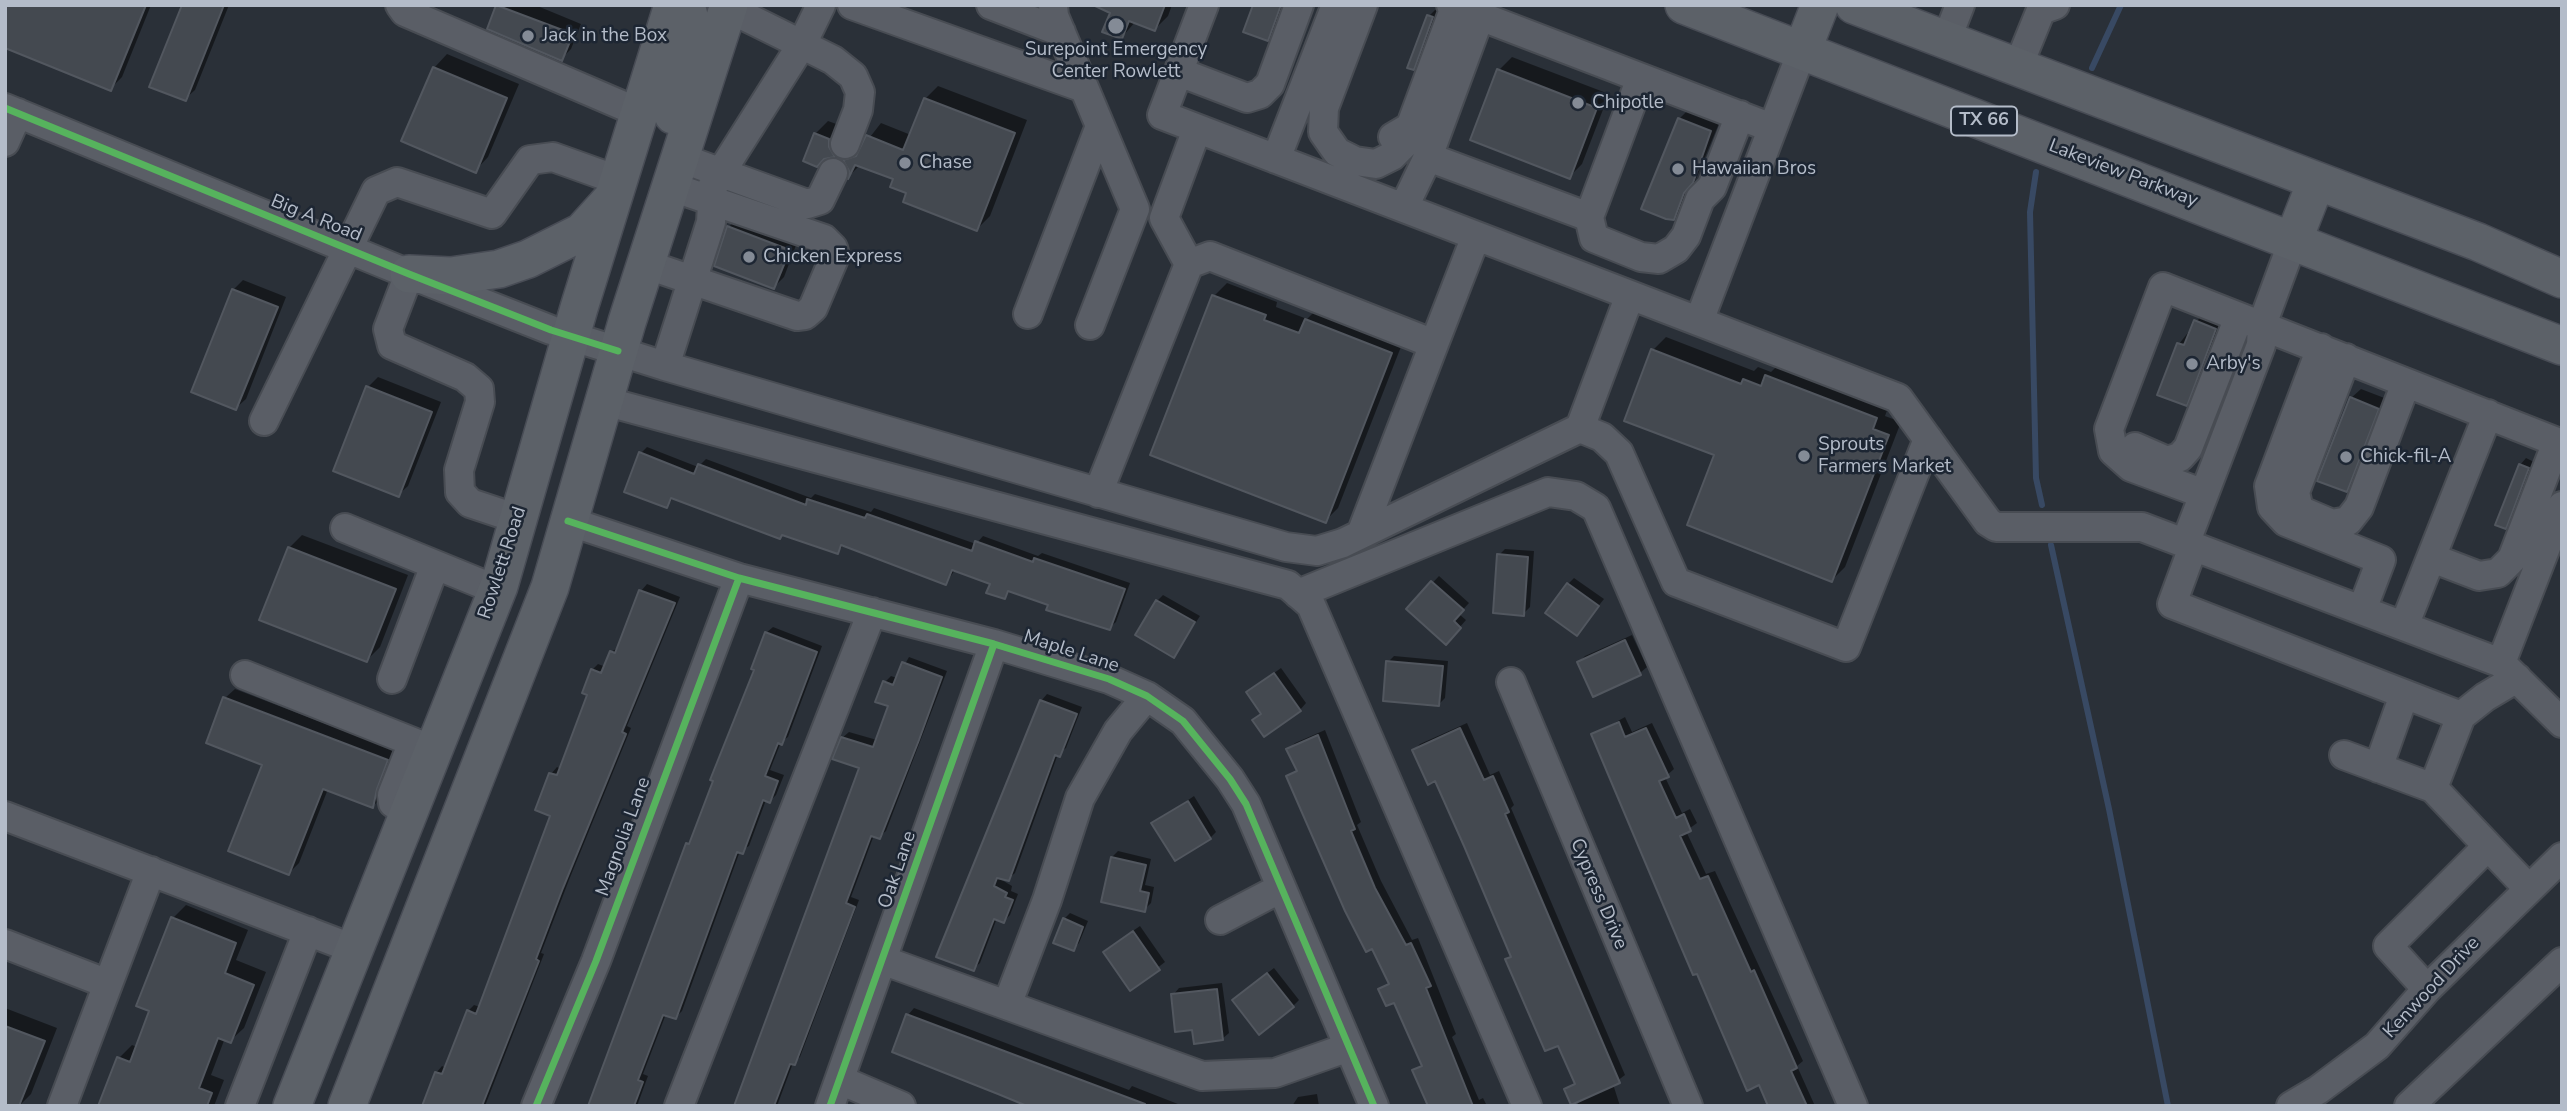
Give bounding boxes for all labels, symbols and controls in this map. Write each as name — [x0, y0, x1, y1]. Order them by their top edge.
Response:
marker: Surepoint Emergency Center Rowlett — [1106, 16, 1126, 36]
place label: Jack in the Box — [542, 25, 667, 47]
marker: Jack in the Box — [520, 28, 536, 44]
place label: Surepoint Emergency Center Rowlett — [1025, 39, 1207, 83]
place label: Chipotle — [1592, 92, 1664, 114]
marker: Chipotle — [1570, 95, 1586, 111]
road number: TX 66 — [1951, 106, 2017, 136]
street label: Lakeview Parkway — [2045, 135, 2201, 213]
place label: Chase — [919, 152, 972, 174]
marker: Chase — [897, 155, 913, 171]
place label: Hawaiian Bros — [1692, 158, 1816, 180]
marker: Hawaiian Bros — [1670, 161, 1686, 177]
street label: Big A Road — [267, 190, 365, 248]
place label: Chicken Express — [763, 246, 902, 268]
marker: Chicken Express — [741, 249, 757, 265]
place label: Arby's — [2206, 353, 2261, 375]
marker: Arby's — [2184, 356, 2200, 372]
place label: Sprouts Farmers Market — [1818, 434, 1951, 478]
place label: Chick-fil-A — [2360, 446, 2451, 468]
marker: Sprouts Farmers Market — [1796, 448, 1812, 464]
marker: Chick-fil-A — [2338, 449, 2354, 465]
street label: Rowlett Road — [474, 504, 532, 622]
street label: Maple Lane — [1020, 626, 1122, 678]
street label: Magnolia Lane — [592, 774, 656, 900]
street label: Oak Lane — [874, 828, 922, 912]
street label: Cypress Drive — [1564, 835, 1632, 953]
street label: Kenwood Drive — [2379, 933, 2485, 1043]

